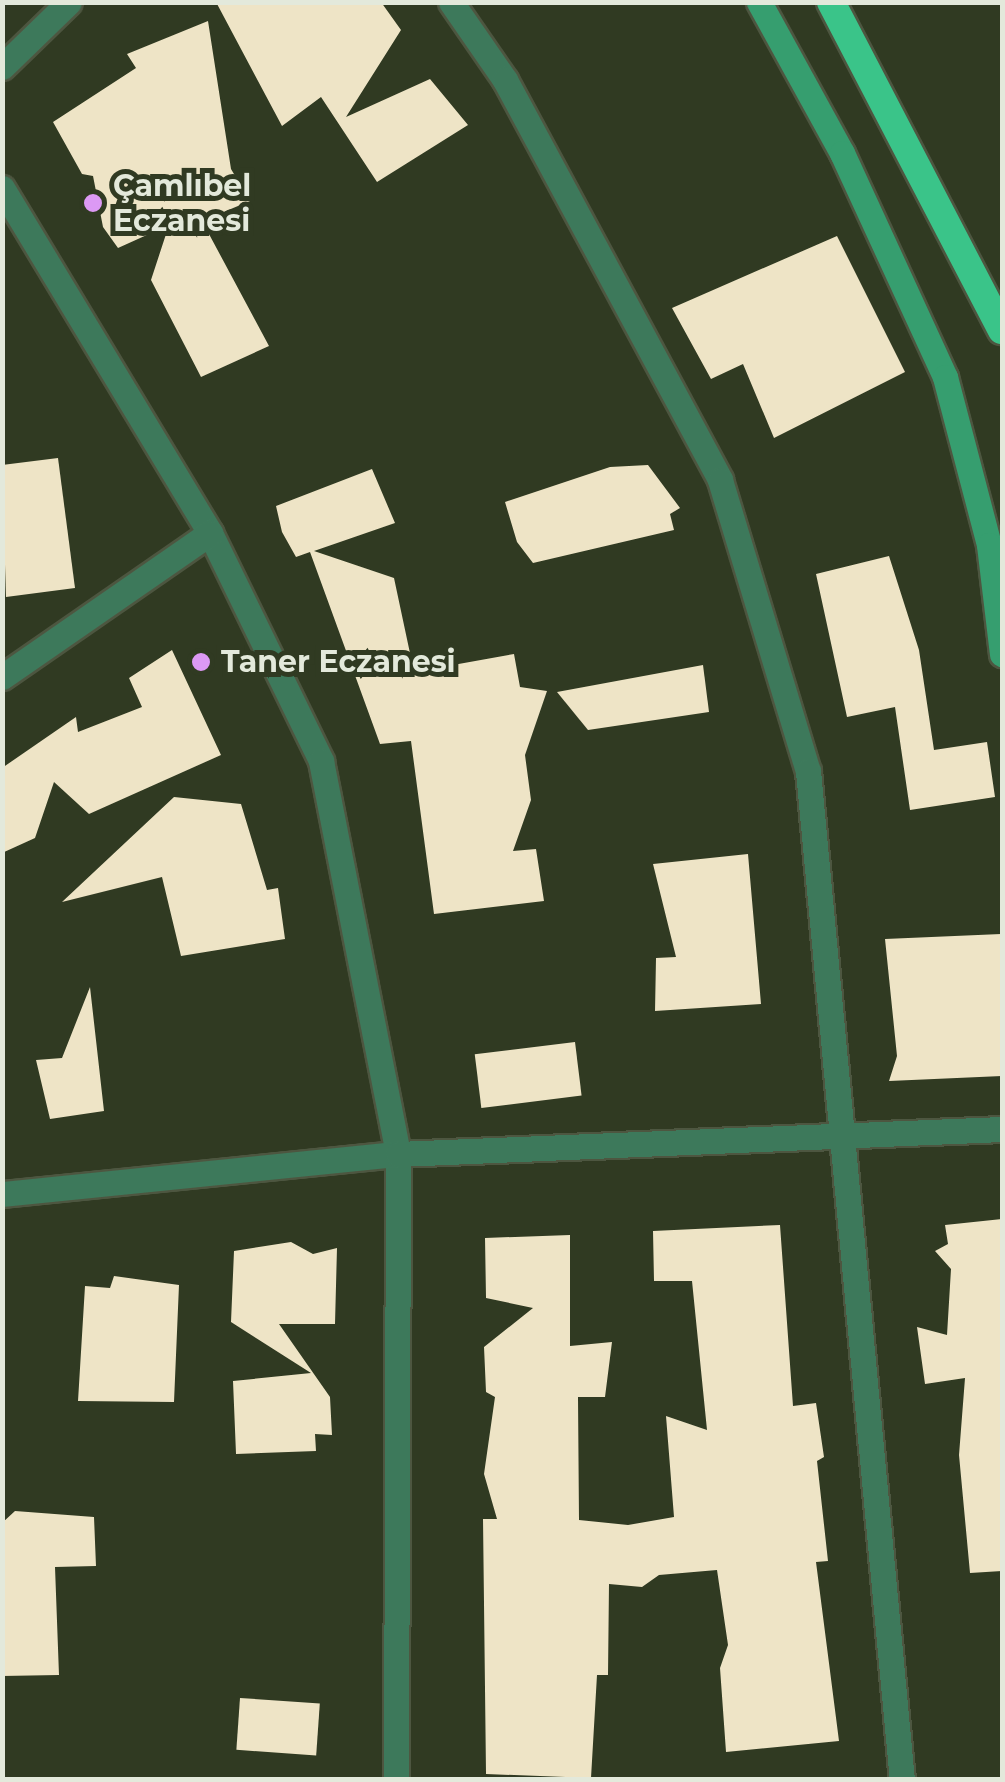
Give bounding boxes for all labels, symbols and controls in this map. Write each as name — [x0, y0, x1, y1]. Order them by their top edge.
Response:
place label: Çamlıbel Eczanesi — [113, 168, 251, 238]
marker: Çamlıbel Eczanesi — [82, 192, 104, 214]
place label: Taner Eczanesi — [221, 644, 456, 680]
marker: Taner Eczanesi — [190, 651, 212, 673]

